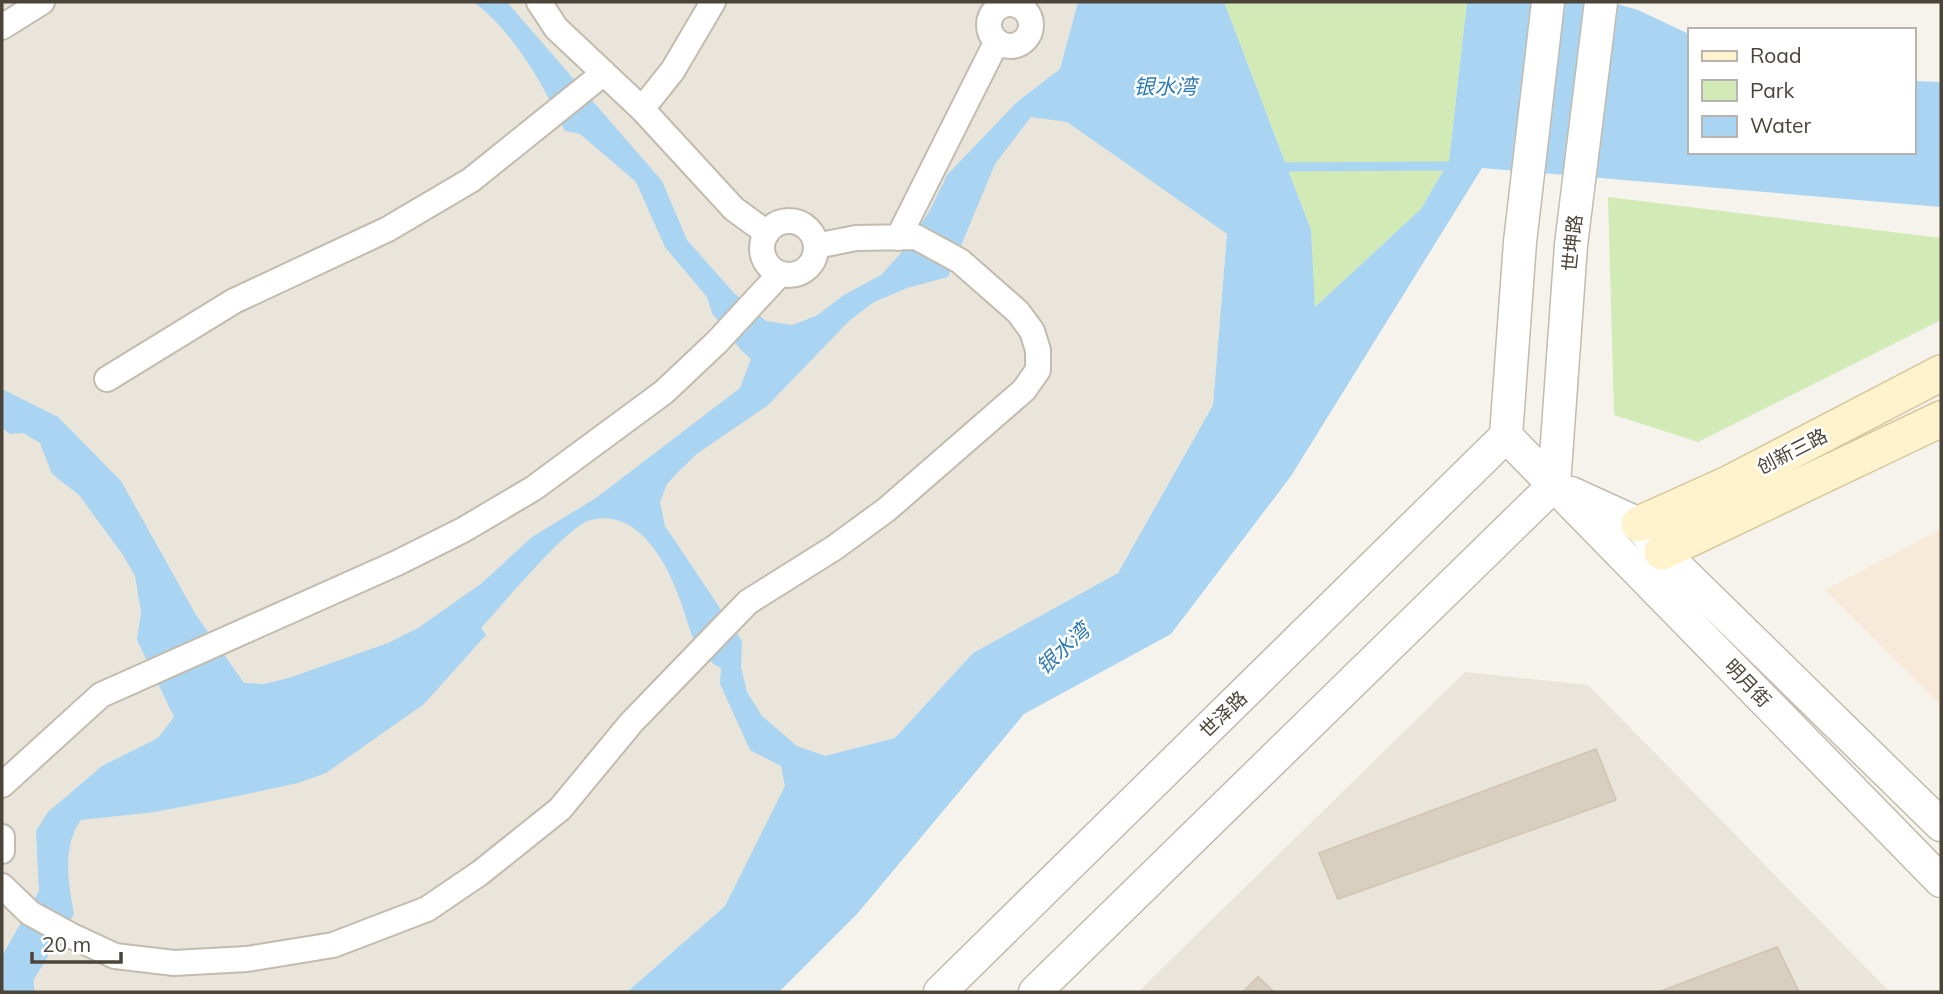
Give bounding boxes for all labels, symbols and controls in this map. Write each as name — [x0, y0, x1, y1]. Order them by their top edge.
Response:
legend — [1688, 28, 1915, 154]
text: Road — [1750, 42, 1801, 68]
water label: 银水湾 — [1134, 73, 1199, 99]
text: Park — [1750, 77, 1794, 103]
text: Water — [1750, 112, 1811, 138]
street label: 世坤路 — [1557, 213, 1587, 273]
street label: 创新三路 — [1753, 423, 1831, 479]
water label: 银水湾 — [1030, 615, 1096, 679]
street label: 明月街 — [1720, 654, 1776, 712]
street label: 世泽路 — [1194, 686, 1252, 742]
scale bar — [32, 920, 121, 964]
text: 20 m — [42, 931, 91, 957]

